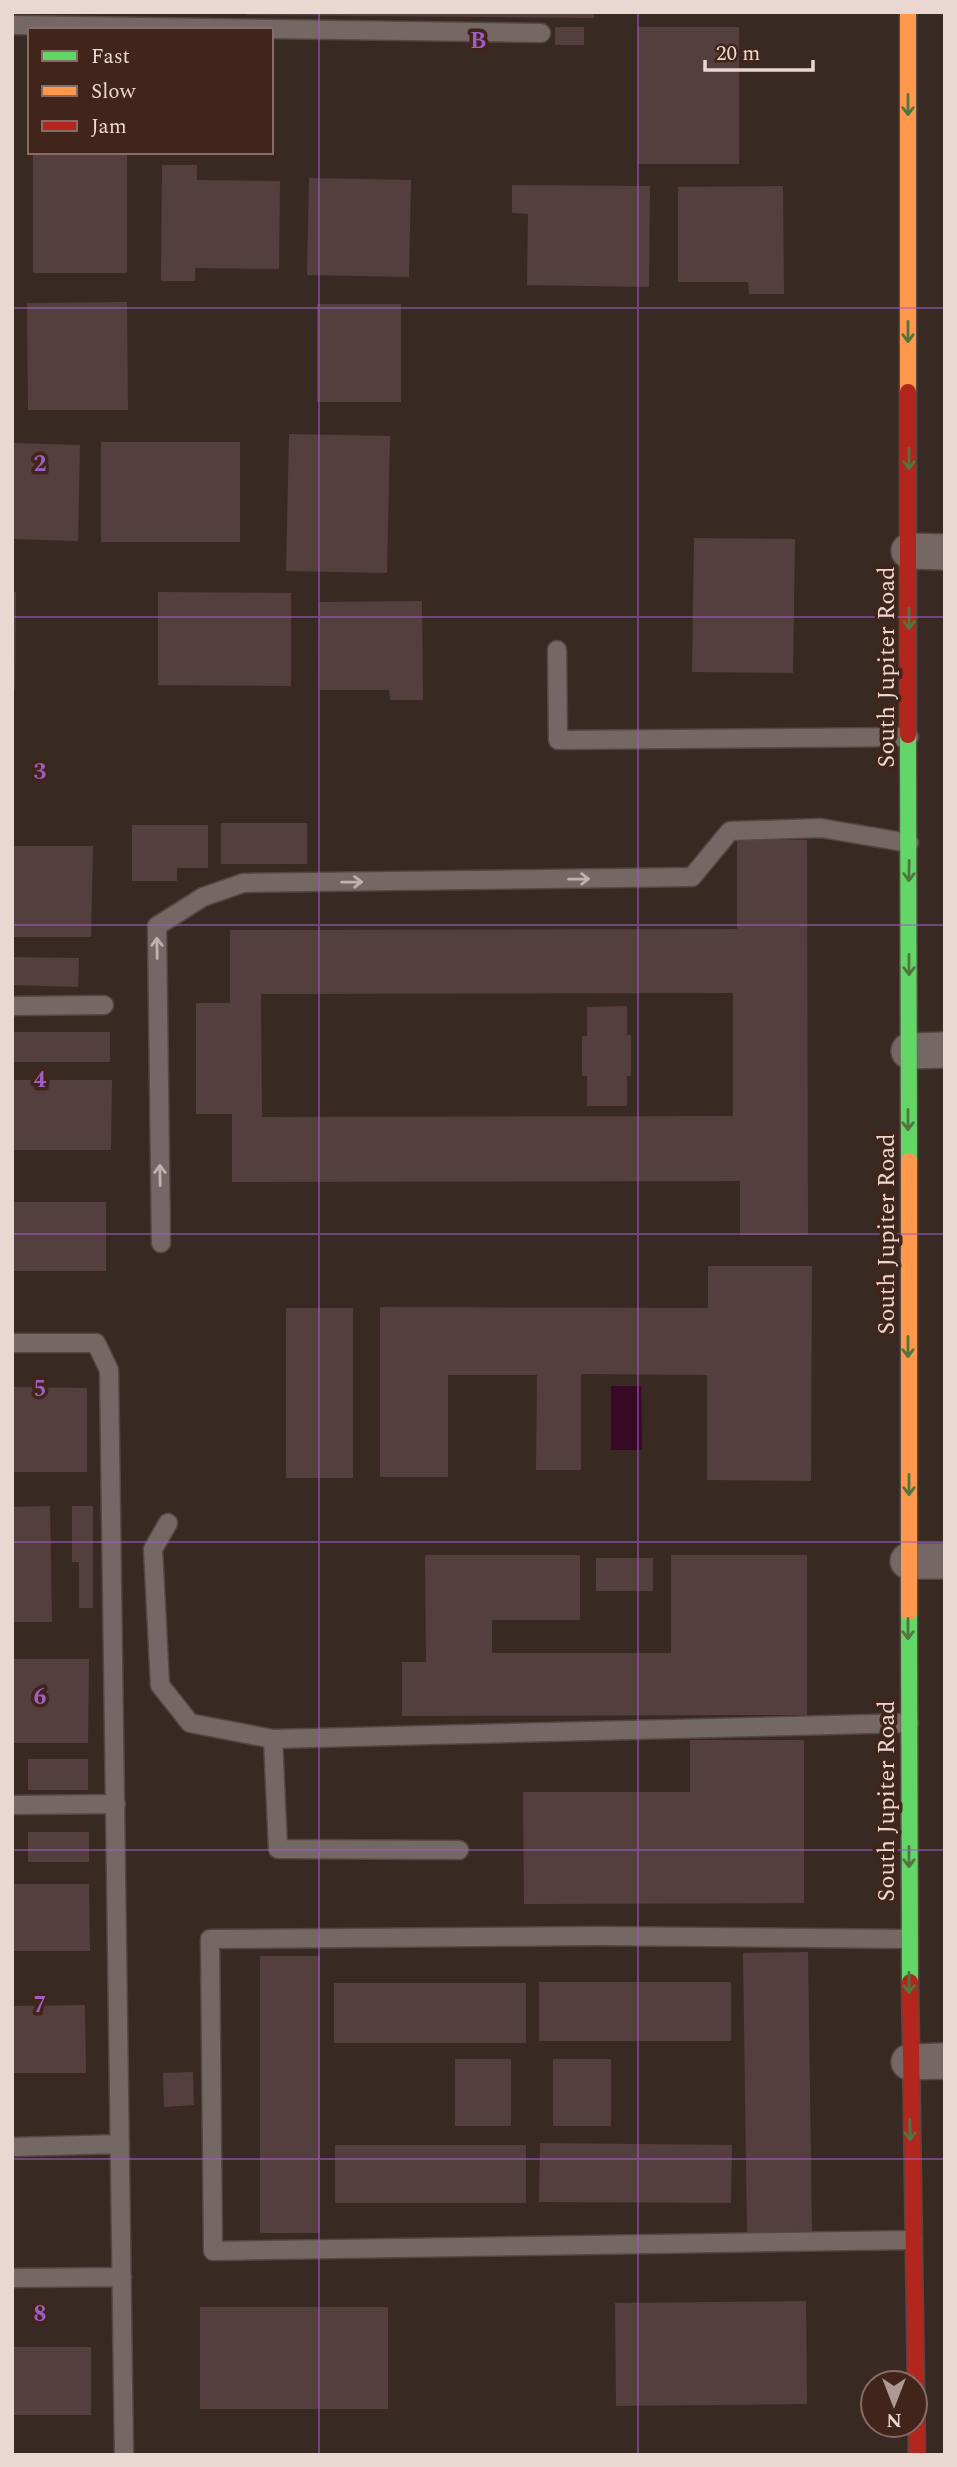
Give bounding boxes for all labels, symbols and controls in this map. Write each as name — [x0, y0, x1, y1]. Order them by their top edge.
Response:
text: B — [470, 24, 486, 59]
legend — [28, 28, 273, 154]
scale bar — [705, 28, 814, 72]
text: 20 m — [716, 38, 760, 70]
text: Fast — [91, 41, 130, 73]
text: Slow — [91, 76, 137, 108]
one-way arrow — [901, 93, 915, 116]
text: Jam — [91, 111, 127, 143]
one-way arrow — [902, 321, 915, 344]
text: 2 — [34, 447, 47, 482]
one-way arrow — [902, 447, 916, 470]
street label: South Jupiter Road — [869, 566, 905, 768]
one-way arrow — [902, 607, 916, 630]
text: 3 — [34, 755, 47, 790]
one-way arrow — [902, 859, 916, 882]
one-way arrow — [568, 872, 591, 886]
one-way arrow — [340, 875, 363, 889]
one-way arrow — [150, 936, 164, 959]
one-way arrow — [902, 954, 916, 977]
text: 4 — [34, 1063, 47, 1098]
one-way arrow — [902, 1108, 915, 1131]
street label: South Jupiter Road — [869, 1133, 905, 1335]
one-way arrow — [153, 1164, 167, 1187]
one-way arrow — [901, 1335, 915, 1358]
text: 5 — [34, 1372, 46, 1407]
one-way arrow — [902, 1474, 916, 1497]
one-way arrow — [901, 1618, 915, 1641]
text: 6 — [34, 1680, 47, 1715]
street label: South Jupiter Road — [869, 1700, 905, 1902]
one-way arrow — [902, 1845, 916, 1868]
one-way arrow — [902, 1971, 916, 1994]
text: 7 — [34, 1988, 46, 2023]
one-way arrow — [904, 2118, 917, 2141]
text: 8 — [34, 2297, 46, 2332]
north arrow — [859, 2369, 929, 2439]
text: N — [886, 2405, 902, 2434]

